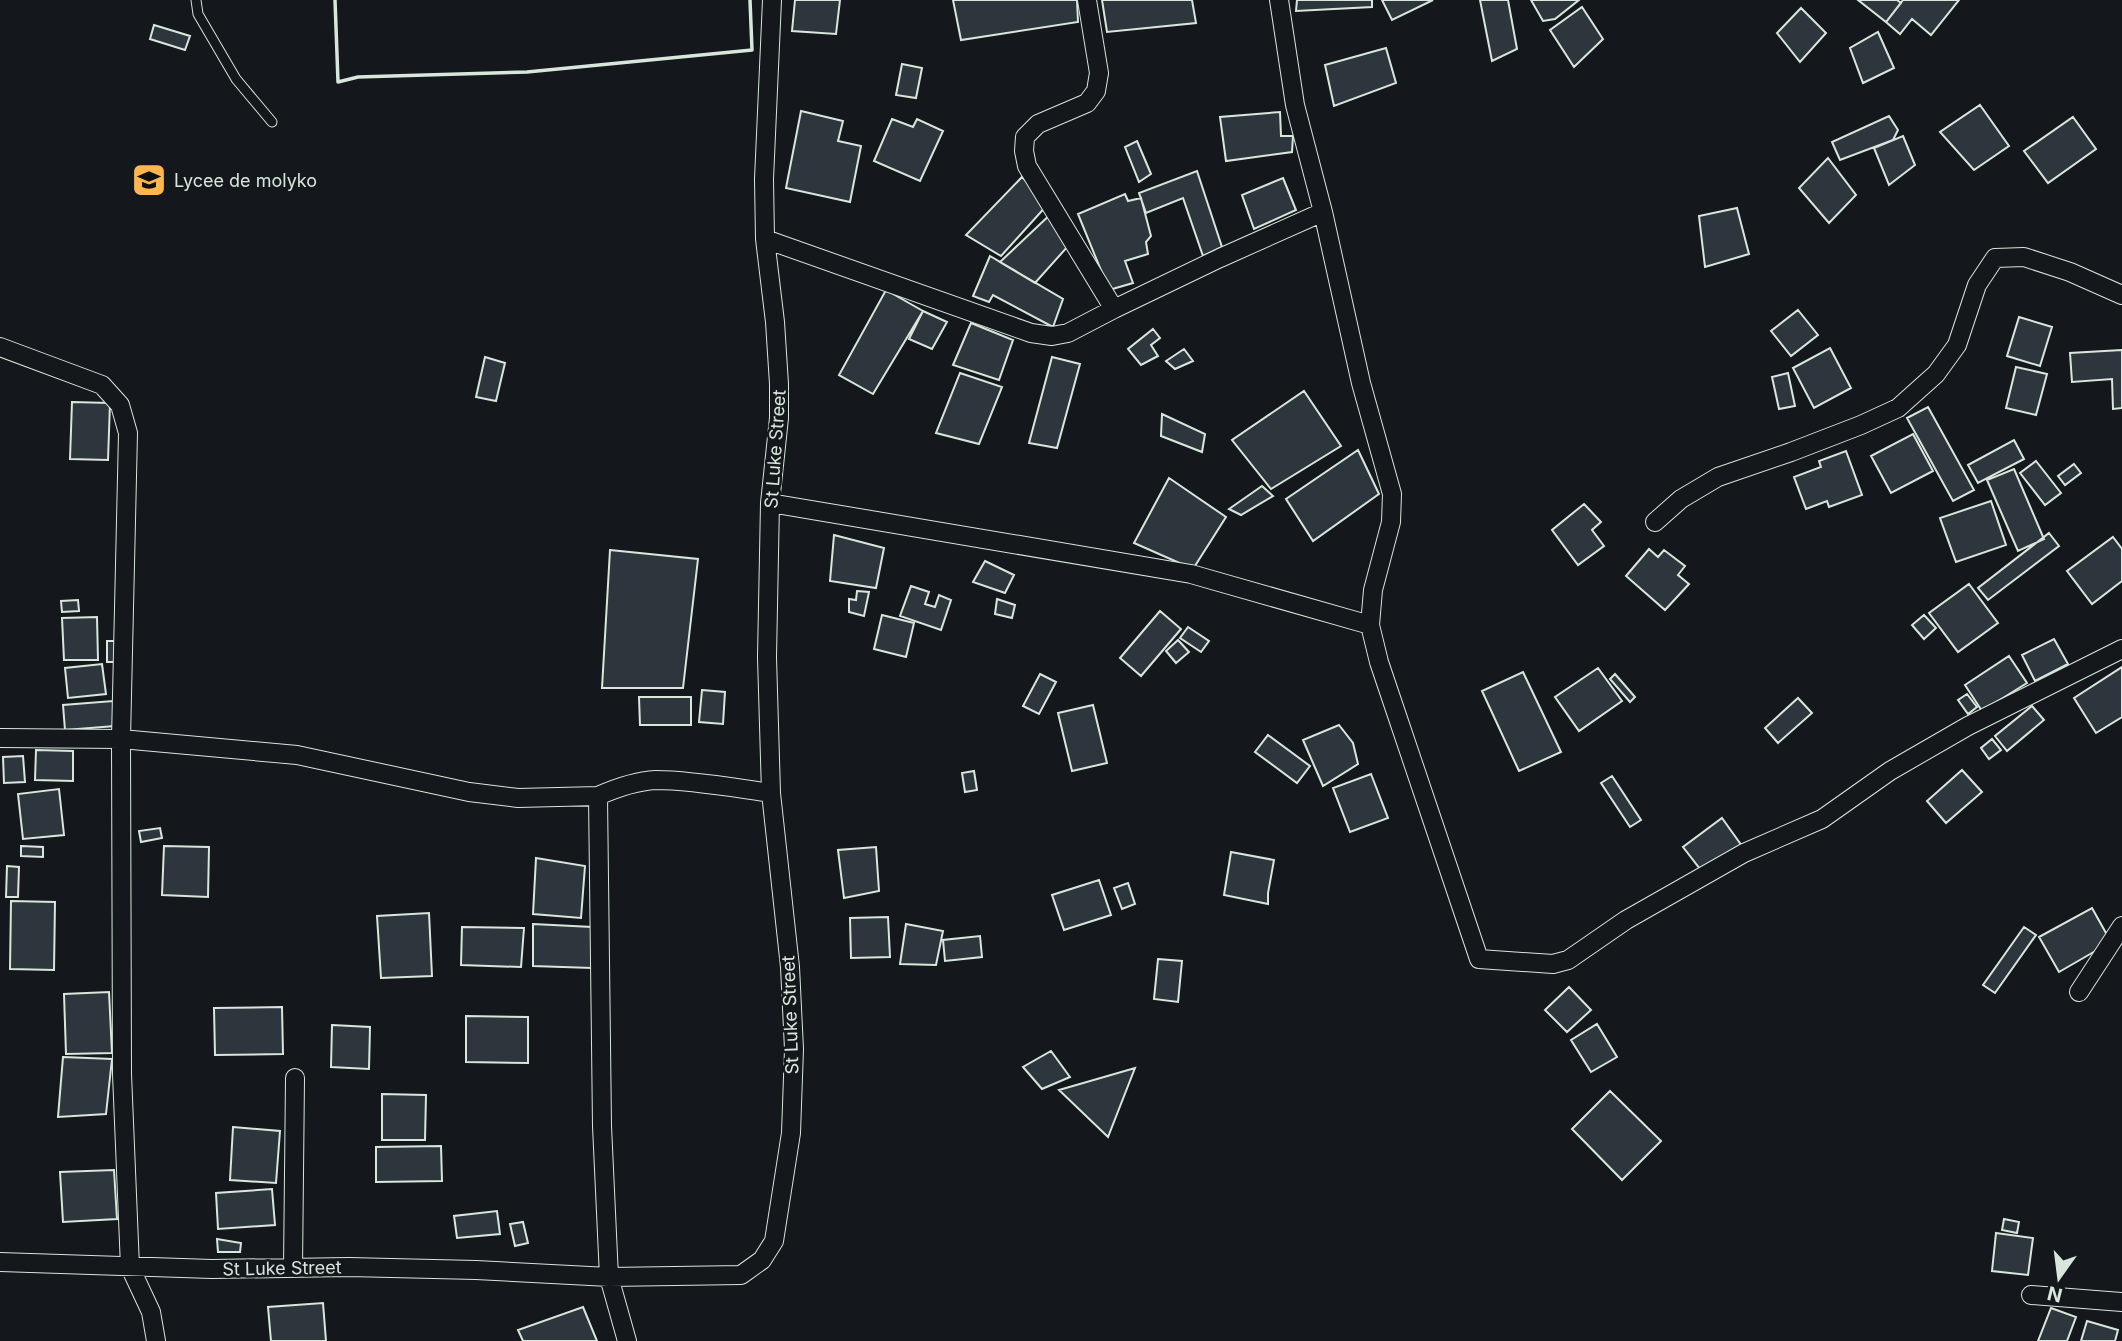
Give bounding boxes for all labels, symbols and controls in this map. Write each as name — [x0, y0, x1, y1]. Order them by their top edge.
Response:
school or university icon: Lycee de molyko — [130, 161, 168, 199]
place label: Lycee de molyko — [174, 170, 317, 191]
street label: St Luke Street — [760, 389, 790, 509]
street label: St Luke Street — [777, 955, 803, 1075]
north arrow — [2024, 1243, 2094, 1313]
street label: St Luke Street — [222, 1256, 342, 1280]
text: N — [2045, 1281, 2065, 1307]

